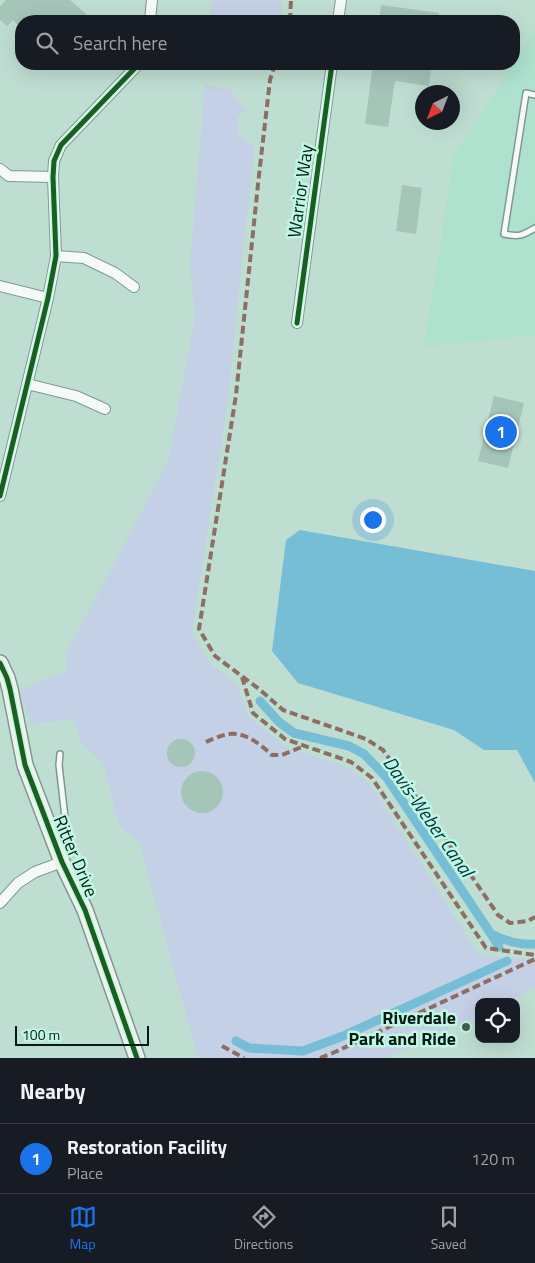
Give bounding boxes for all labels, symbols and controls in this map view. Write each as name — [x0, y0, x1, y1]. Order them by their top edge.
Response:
search box — [15, 15, 520, 70]
text: Search here — [73, 28, 167, 57]
icon: search — [33, 29, 61, 57]
north arrow — [415, 85, 460, 130]
street label: Warrior Way — [280, 142, 320, 239]
pin: 1 — [485, 413, 517, 451]
your location — [360, 507, 386, 533]
water label: Davis-Weber Canal — [376, 750, 483, 884]
street label: Ritter Drive — [47, 811, 105, 901]
map controls — [475, 998, 520, 1043]
button: locate — [475, 998, 520, 1043]
place label: Riverdale Park and Ride — [349, 1004, 456, 1052]
marker: Riverdale Park and Ride — [460, 1021, 472, 1033]
scale bar — [15, 1023, 149, 1046]
text: 100 m — [22, 1024, 60, 1045]
text: Nearby — [20, 1075, 85, 1107]
text: Restoration Facility — [67, 1132, 227, 1161]
text: 1 — [32, 1147, 40, 1171]
text: 120 m — [471, 1147, 515, 1171]
text: Place — [67, 1161, 103, 1185]
tab: Map — [69, 1203, 97, 1254]
tab: Directions — [234, 1203, 293, 1254]
tab: Saved — [431, 1203, 466, 1254]

